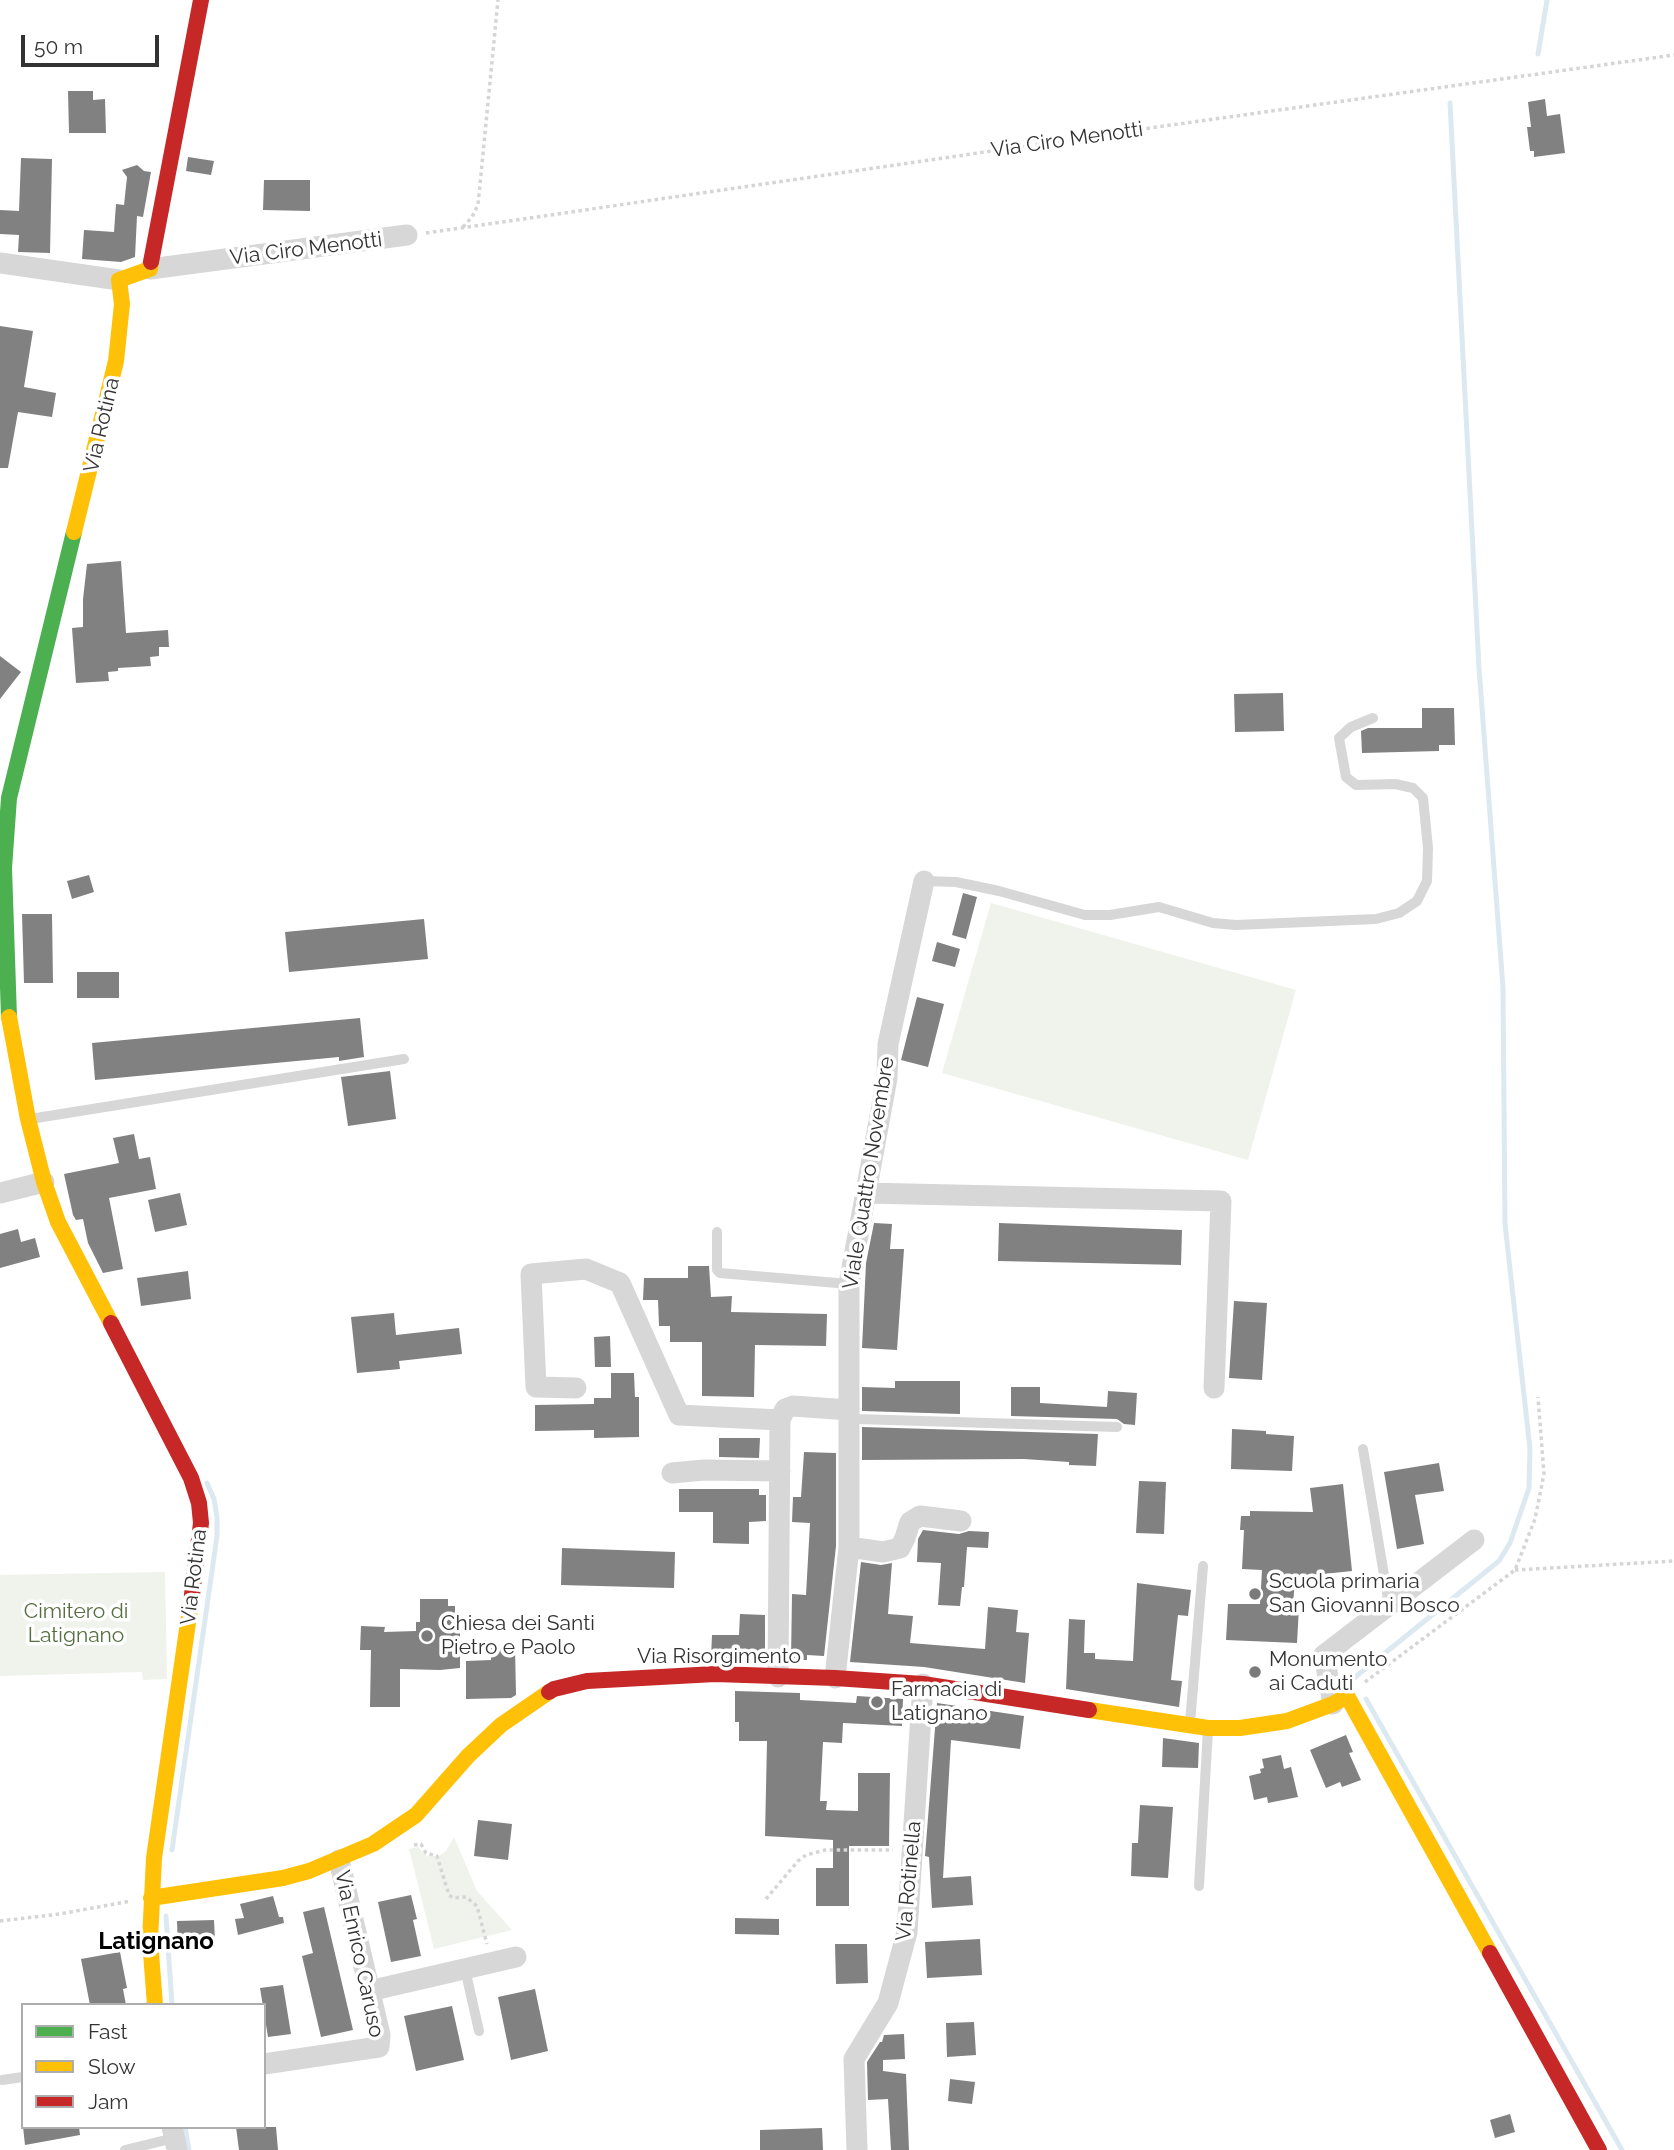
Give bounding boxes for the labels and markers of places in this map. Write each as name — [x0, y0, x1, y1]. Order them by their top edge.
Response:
place label: Scuola primaria San Giovanni Bosco — [1269, 1569, 1460, 1619]
marker: Scuola primaria San Giovanni Bosco — [1247, 1586, 1263, 1602]
place label: Chiesa dei Santi Pietro e Paolo — [441, 1611, 595, 1661]
marker: Chiesa dei Santi Pietro e Paolo — [419, 1628, 435, 1644]
place label: Monumento ai Caduti — [1269, 1647, 1388, 1697]
marker: Monumento ai Caduti — [1247, 1664, 1263, 1680]
place label: Farmacia di Latignano — [891, 1677, 1002, 1727]
marker: Farmacia di Latignano — [869, 1694, 885, 1710]

